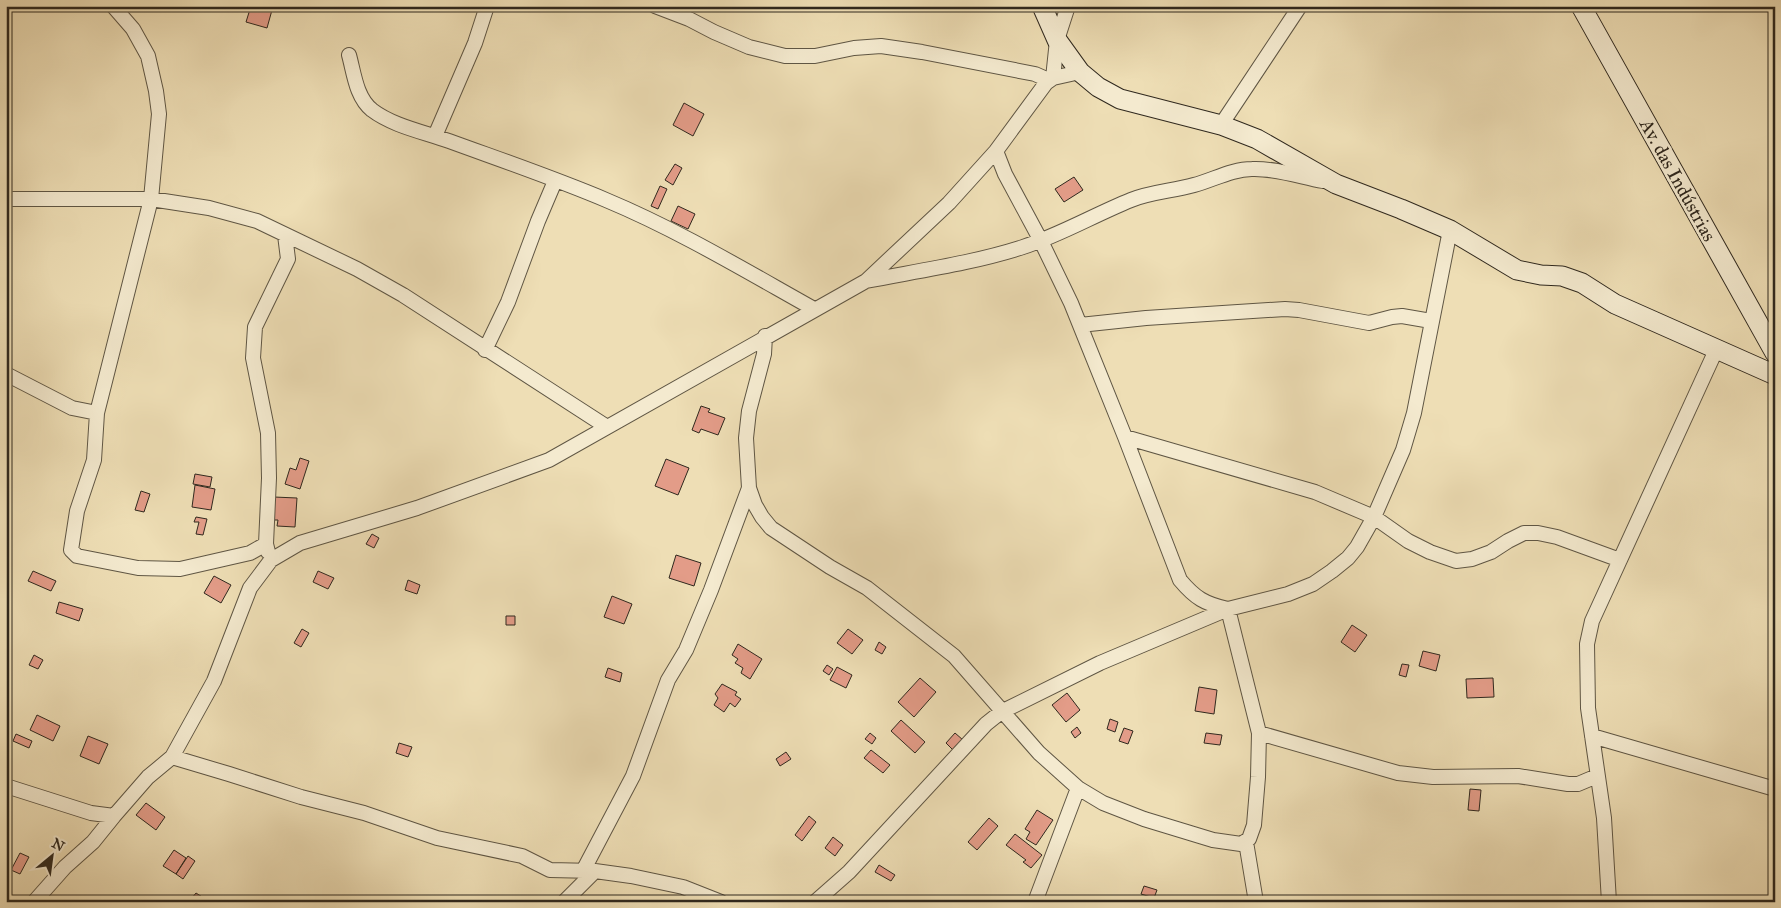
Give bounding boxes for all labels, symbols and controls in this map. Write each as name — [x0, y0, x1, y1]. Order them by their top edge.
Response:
street label: Av. das Indústrias — [1634, 114, 1721, 245]
north arrow — [28, 830, 78, 880]
text: N — [49, 835, 67, 855]

